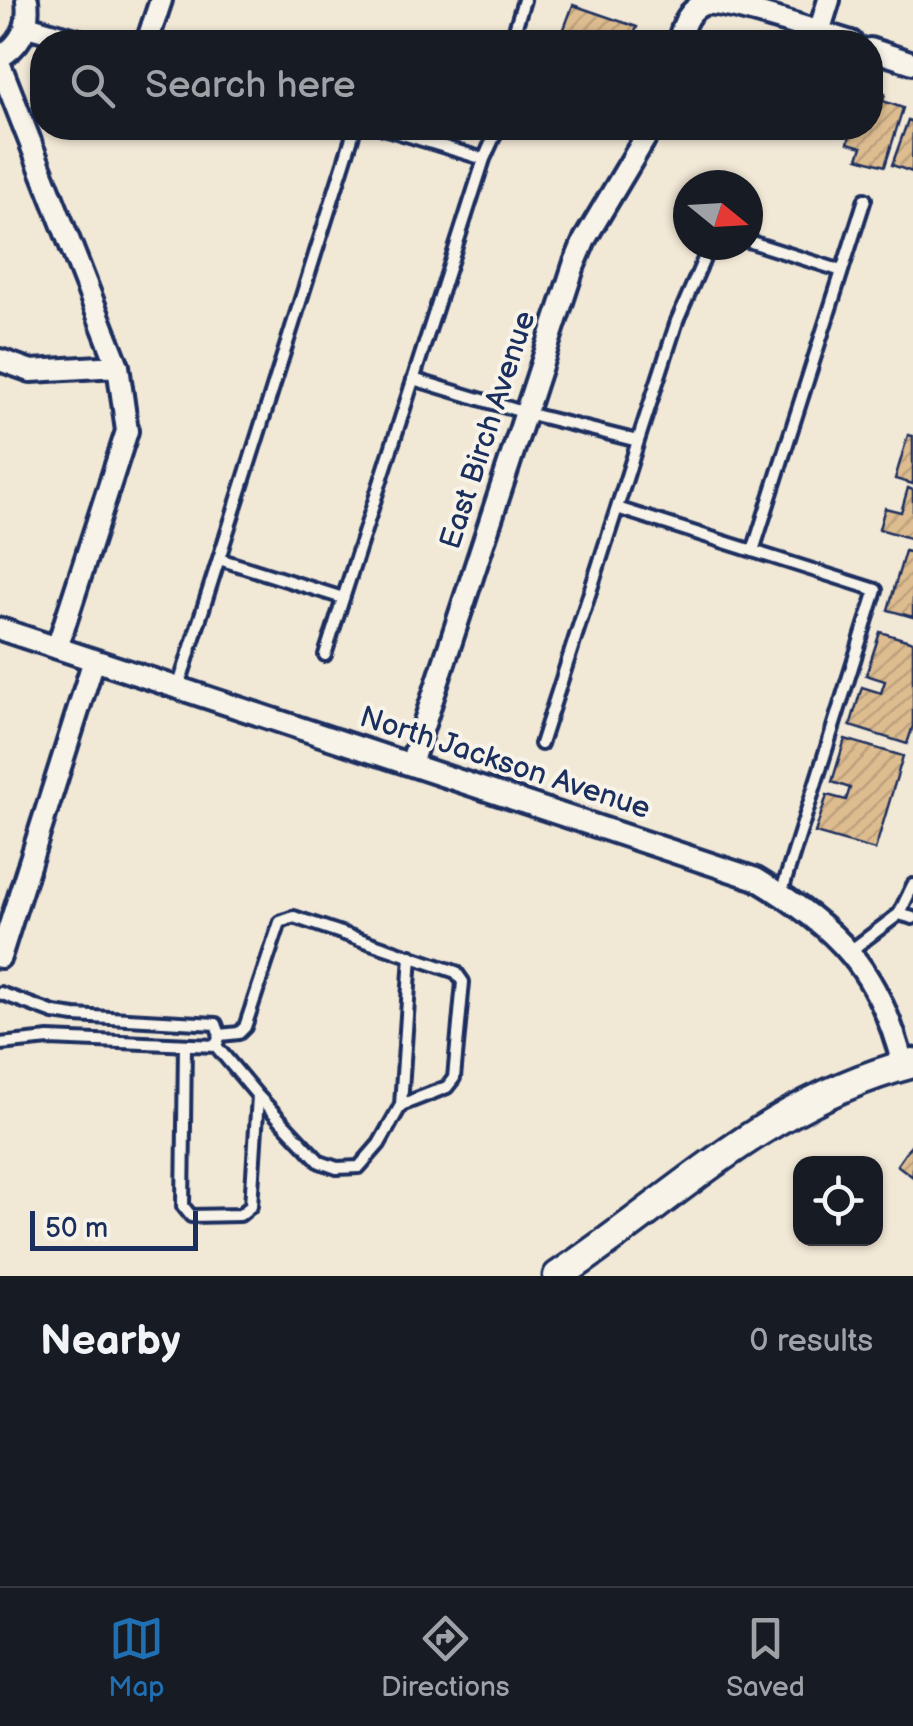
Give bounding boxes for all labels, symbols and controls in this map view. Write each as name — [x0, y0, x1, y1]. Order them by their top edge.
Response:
search box — [30, 30, 883, 140]
icon: search — [65, 58, 120, 113]
text: Search here — [145, 63, 356, 108]
north arrow — [673, 170, 763, 260]
street label: East Birch Avenue — [433, 306, 543, 554]
street label: North Jackson Avenue — [355, 699, 655, 827]
map controls — [793, 1156, 883, 1246]
button: locate — [793, 1156, 883, 1246]
scale bar — [30, 1206, 198, 1250]
text: 50 m — [45, 1212, 108, 1245]
text: Nearby — [40, 1316, 180, 1367]
text: 0 results — [750, 1322, 873, 1361]
tab: Map — [108, 1611, 165, 1704]
tab: Directions — [381, 1611, 510, 1704]
tab: Saved — [726, 1611, 805, 1704]

